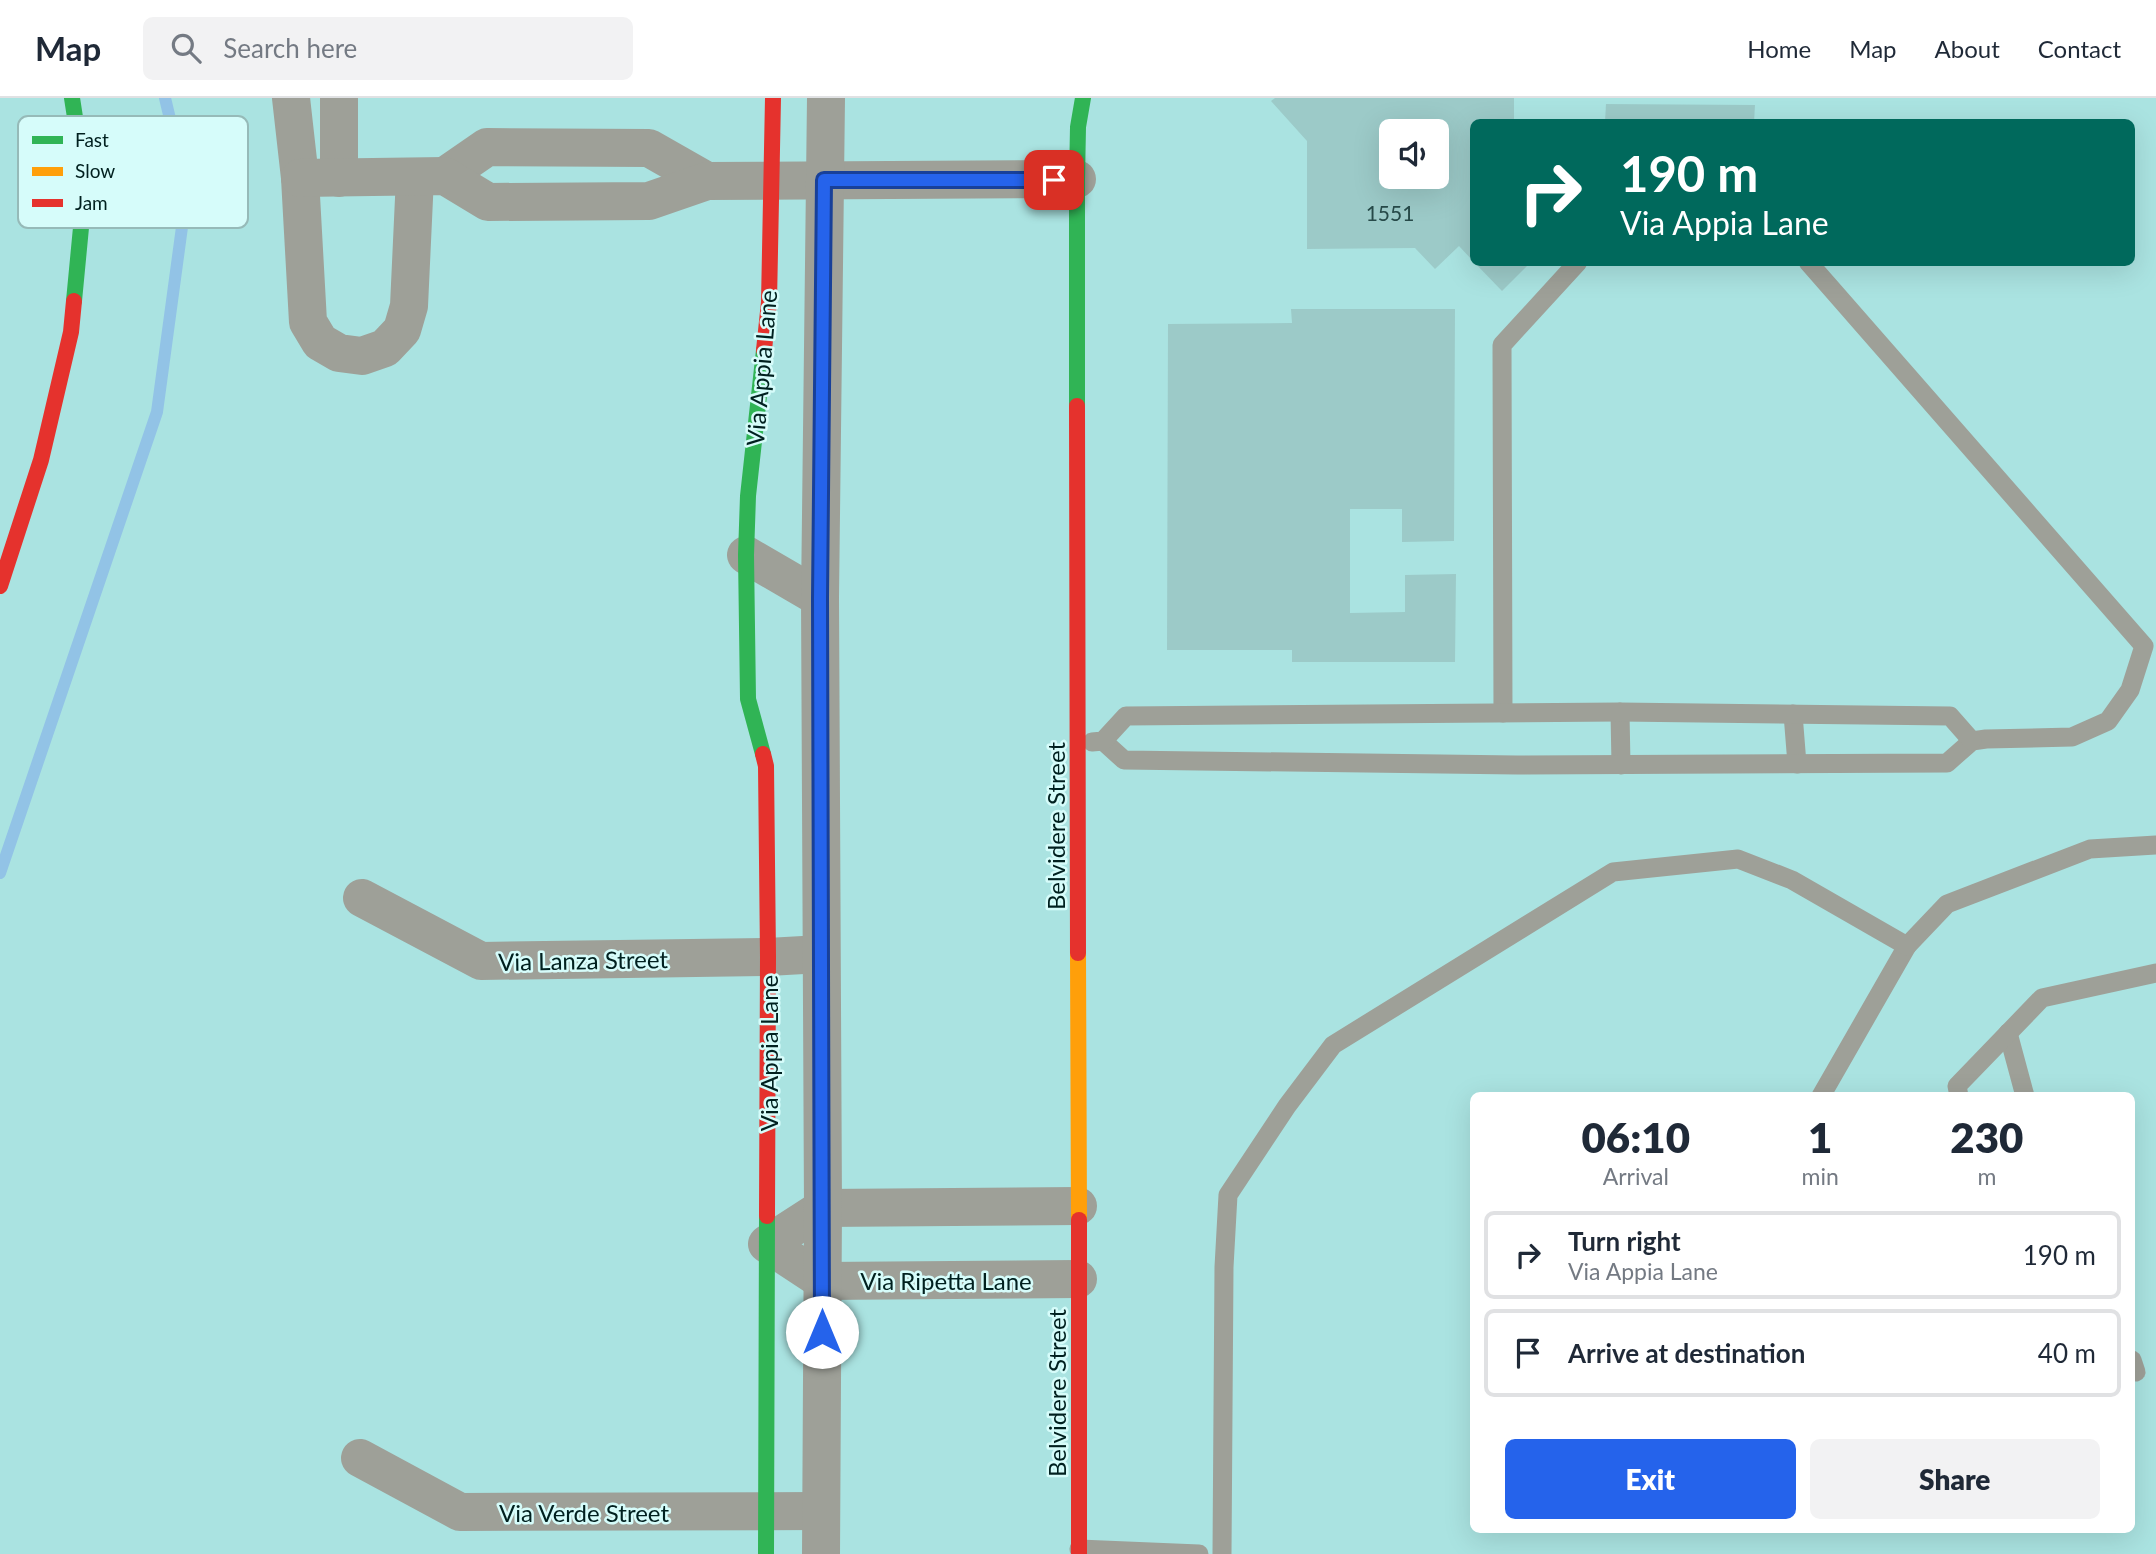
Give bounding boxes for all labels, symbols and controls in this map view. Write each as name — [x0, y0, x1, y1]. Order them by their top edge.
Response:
search box — [143, 17, 633, 80]
text: Map — [35, 28, 101, 68]
icon: search — [167, 29, 205, 67]
text: Search here — [223, 32, 357, 64]
text: Home — [1747, 34, 1811, 63]
text: Map — [1849, 34, 1897, 63]
text: About — [1935, 34, 2000, 63]
text: Contact — [2038, 34, 2121, 63]
legend — [18, 116, 248, 228]
map controls — [1379, 119, 1449, 189]
button: sound — [1379, 119, 1449, 189]
text: Fast — [75, 128, 109, 151]
text: 190 m — [1620, 144, 1758, 202]
icon: right — [1505, 147, 1596, 238]
pin — [1024, 150, 1084, 210]
text: Slow — [75, 159, 115, 182]
icon: arrive — [1035, 161, 1073, 199]
text: Jam — [75, 191, 108, 214]
house number: 1551 — [1366, 200, 1414, 225]
text: Via Appia Lane — [1620, 203, 1829, 242]
street label: Via Appia Lane — [740, 289, 782, 447]
street label: Belvidere Street — [1041, 742, 1070, 910]
street label: Via Lanza Street — [498, 944, 669, 976]
street label: Via Appia Lane — [754, 975, 783, 1131]
text: 06:10 — [1582, 1112, 1690, 1162]
text: 1 — [1808, 1112, 1832, 1162]
text: 230 — [1950, 1112, 2023, 1162]
text: Arrival — [1603, 1162, 1669, 1190]
text: min — [1802, 1162, 1839, 1190]
text: m — [1977, 1162, 1996, 1190]
text: Turn right — [1568, 1225, 1681, 1257]
icon: right — [1509, 1236, 1547, 1274]
text: 190 m — [2023, 1239, 2096, 1271]
text: Via Appia Lane — [1568, 1257, 1718, 1285]
street label: Via Ripetta Lane — [860, 1266, 1032, 1295]
position arrow — [785, 1295, 859, 1369]
street label: Belvidere Street — [1042, 1309, 1071, 1477]
icon: arrive — [1509, 1334, 1547, 1372]
text: Arrive at destination — [1568, 1337, 1805, 1369]
text: 40 m — [2038, 1337, 2096, 1369]
button: Exit — [1505, 1439, 1796, 1519]
button: Share — [1810, 1439, 2100, 1519]
street label: Via Verde Street — [499, 1498, 669, 1527]

